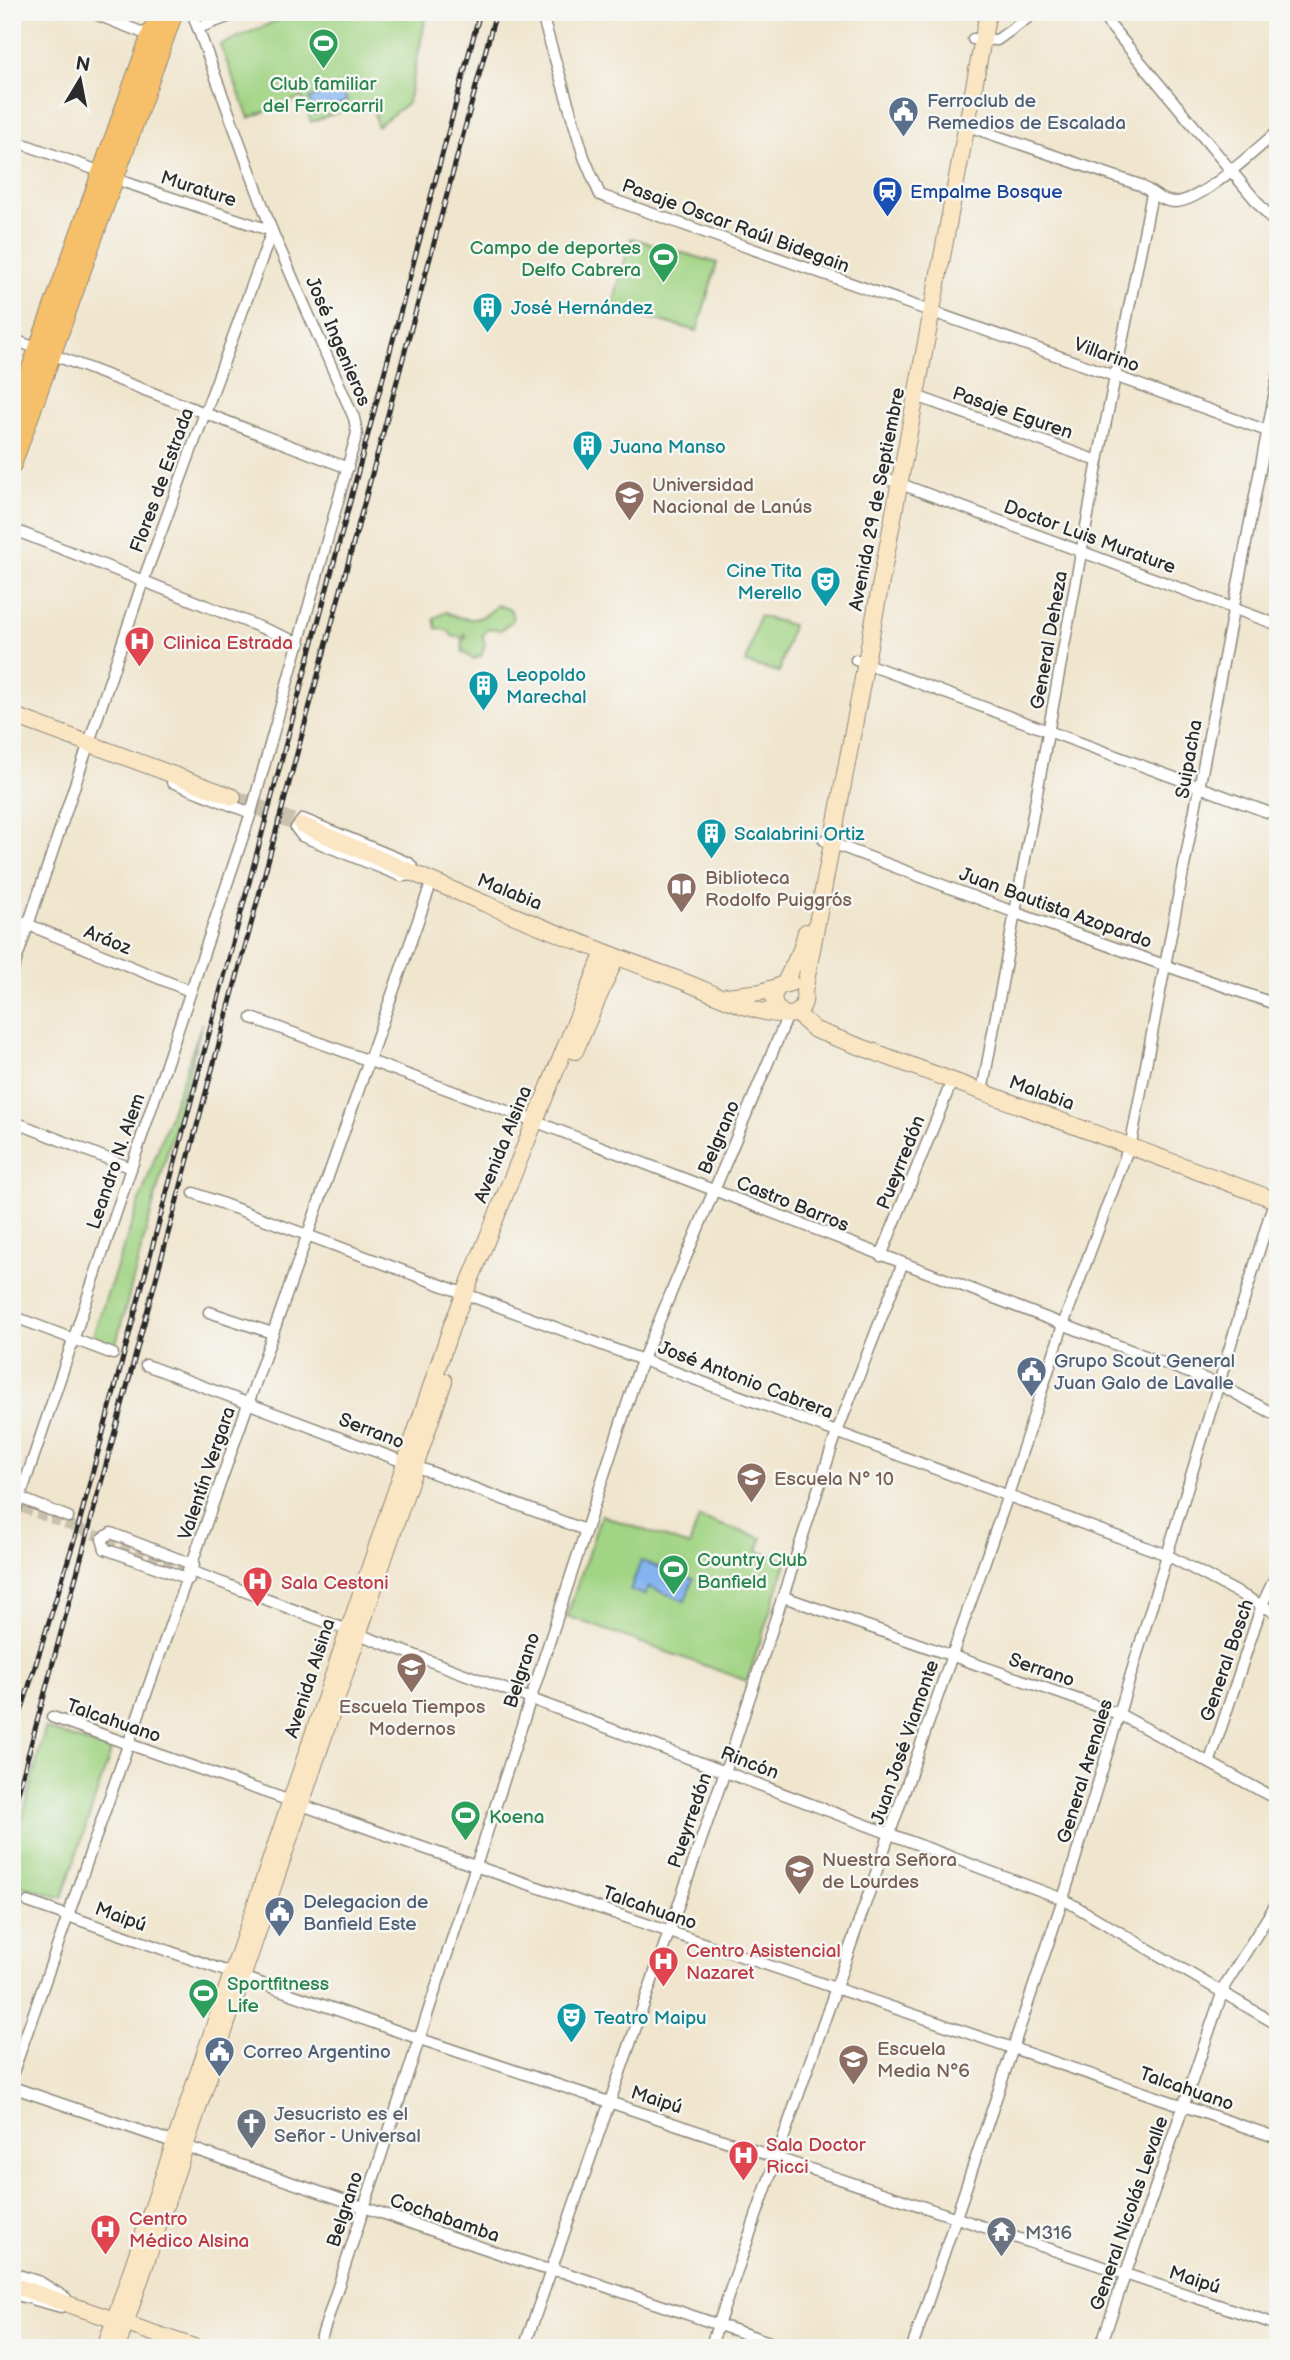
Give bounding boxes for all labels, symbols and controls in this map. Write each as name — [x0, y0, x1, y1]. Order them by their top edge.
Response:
sports icon: Club familiar del Ferrocarril — [306, 27, 340, 71]
north arrow — [46, 46, 116, 116]
text: N — [74, 52, 92, 77]
place label: Club familiar del Ferrocarril — [263, 73, 383, 118]
place label: Ferroclub de Remedios de Escalada — [927, 90, 1126, 135]
public building icon: Ferroclub de Remedios de Escalada — [887, 94, 921, 138]
street label: Murature — [158, 166, 239, 212]
street label: Pasaje Oscar Raúl Bidegain — [619, 174, 852, 278]
station icon: Empalme Bosque — [870, 174, 904, 218]
place label: Empalme Bosque — [910, 181, 1063, 204]
place label: Campo de deportes Delfo Cabrera — [470, 237, 641, 282]
sports icon: Campo de deportes Delfo Cabrera — [647, 241, 681, 285]
street label: José Ingenieros — [300, 273, 375, 410]
building icon: José Hernández — [471, 290, 505, 334]
place label: José Hernández — [511, 297, 654, 320]
street label: Villarino — [1071, 333, 1142, 378]
street label: Pasaje Eguren — [949, 382, 1076, 445]
street label: Avenida 29 de Septiembre — [845, 386, 910, 613]
street label: Flores de Estrada — [126, 405, 199, 556]
building icon: Juana Manso — [570, 429, 604, 473]
place label: Juana Manso — [610, 436, 726, 459]
place label: Universidad Nacional de Lanús — [652, 474, 812, 519]
school or university icon: Universidad Nacional de Lanús — [612, 478, 646, 522]
street label: Doctor Luis Murature — [1000, 496, 1179, 579]
place label: Cine Tita Merello — [726, 560, 802, 605]
theatre icon: Cine Tita Merello — [808, 564, 842, 608]
street label: General Deheza — [1026, 569, 1073, 711]
hospital icon: Clinica Estrada — [123, 625, 157, 669]
place label: Clinica Estrada — [163, 632, 293, 655]
place label: Leopoldo Marechal — [506, 664, 587, 709]
building icon: Leopoldo Marechal — [466, 668, 500, 712]
street label: Suipacha — [1171, 718, 1208, 800]
building icon: Scalabrini Ortiz — [694, 816, 728, 860]
place label: Scalabrini Ortiz — [734, 823, 865, 846]
street label: Juan Bautista Azopardo — [956, 863, 1155, 954]
place label: Biblioteca Rodolfo Puiggrós — [705, 867, 852, 912]
street label: Malabia — [474, 869, 545, 916]
library icon: Biblioteca Rodolfo Puiggrós — [665, 871, 699, 915]
street label: Aráoz — [81, 921, 135, 960]
street label: Malabia — [1006, 1071, 1077, 1116]
street label: Avenida Alsina — [469, 1083, 537, 1207]
street label: Leandro N. Alem — [82, 1091, 150, 1232]
street label: Belgrano — [694, 1097, 745, 1178]
street label: Pueyrredón — [872, 1112, 931, 1213]
street label: Castro Barros — [733, 1171, 852, 1237]
street label: José Antonio Cabrera — [655, 1336, 836, 1424]
place label: Grupo Scout General Juan Galo de Lavalle — [1054, 1350, 1235, 1395]
public building icon: Grupo Scout General Juan Galo de Lavalle — [1014, 1354, 1048, 1398]
street label: Valentín Vergara — [174, 1404, 241, 1543]
street label: Serrano — [335, 1408, 408, 1454]
school or university icon: Escuela Nº 10 — [734, 1461, 768, 1505]
place label: Escuela Nº 10 — [774, 1468, 894, 1491]
place label: Country Club Banfield — [697, 1549, 808, 1594]
sports icon: Country Club Banfield — [657, 1553, 691, 1597]
hospital icon: Sala Cestoni — [241, 1565, 275, 1609]
place label: Sala Cestoni — [281, 1572, 389, 1595]
street label: General Bosch — [1196, 1596, 1259, 1725]
street label: Avenida Alsina — [280, 1616, 341, 1741]
street label: Belgrano — [499, 1630, 545, 1711]
street label: Serrano — [1005, 1648, 1078, 1692]
school or university icon: Escuela Tiempos Modernos — [395, 1650, 429, 1694]
street label: Juan José Viamonte — [866, 1657, 944, 1828]
street label: Talcahuano — [63, 1695, 164, 1748]
place label: Escuela Tiempos Modernos — [339, 1696, 485, 1741]
street label: General Arenales — [1053, 1696, 1118, 1846]
street label: Rincón — [717, 1742, 782, 1785]
street label: Pueyrredón — [663, 1770, 717, 1871]
sports icon: Koena — [449, 1799, 483, 1843]
place label: Koena — [489, 1806, 545, 1829]
place label: Nuestra Señora de Lourdes — [822, 1849, 957, 1894]
school or university icon: Nuestra Señora de Lourdes — [782, 1853, 816, 1897]
street label: Talcahuano — [599, 1882, 700, 1935]
place label: Delegacion de Banfield Este — [303, 1891, 428, 1936]
public building icon: Delegacion de Banfield Este — [263, 1895, 297, 1939]
street label: Maipú — [92, 1898, 149, 1937]
place label: Centro Asistencial Nazaret — [686, 1940, 841, 1985]
hospital icon: Centro Asistencial Nazaret — [646, 1944, 680, 1988]
place label: Sportfitness Life — [227, 1973, 329, 2018]
sports icon: Sportfitness Life — [187, 1977, 221, 2021]
theatre icon: Teatro Maipu — [554, 2000, 588, 2044]
place label: Teatro Maipu — [594, 2007, 707, 2030]
public building icon: Correo Argentino — [203, 2034, 237, 2078]
place label: Escuela Media Nº6 — [877, 2038, 970, 2083]
place label: Correo Argentino — [243, 2041, 391, 2064]
school or university icon: Escuela Media Nº6 — [837, 2042, 871, 2086]
street label: Talcahuano — [1136, 2063, 1237, 2116]
street label: Maipú — [628, 2081, 685, 2120]
place label: Jesucristo es el Señor - Universal — [274, 2103, 421, 2148]
church icon: Jesucristo es el Señor - Universal — [234, 2107, 268, 2151]
street label: General Nicolás Levalle — [1085, 2113, 1173, 2314]
place label: Sala Doctor Ricci — [766, 2134, 867, 2179]
hospital icon: Sala Doctor Ricci — [726, 2138, 760, 2182]
street label: Belgrano — [322, 2169, 368, 2250]
street label: Cochabamba — [387, 2189, 502, 2248]
place label: Centro Médico Alsina — [129, 2208, 249, 2253]
hospital icon: Centro Médico Alsina — [89, 2212, 123, 2256]
temple icon: M316 — [985, 2215, 1019, 2259]
place label: M316 — [1025, 2222, 1072, 2245]
street label: Maipú — [1166, 2261, 1223, 2300]

